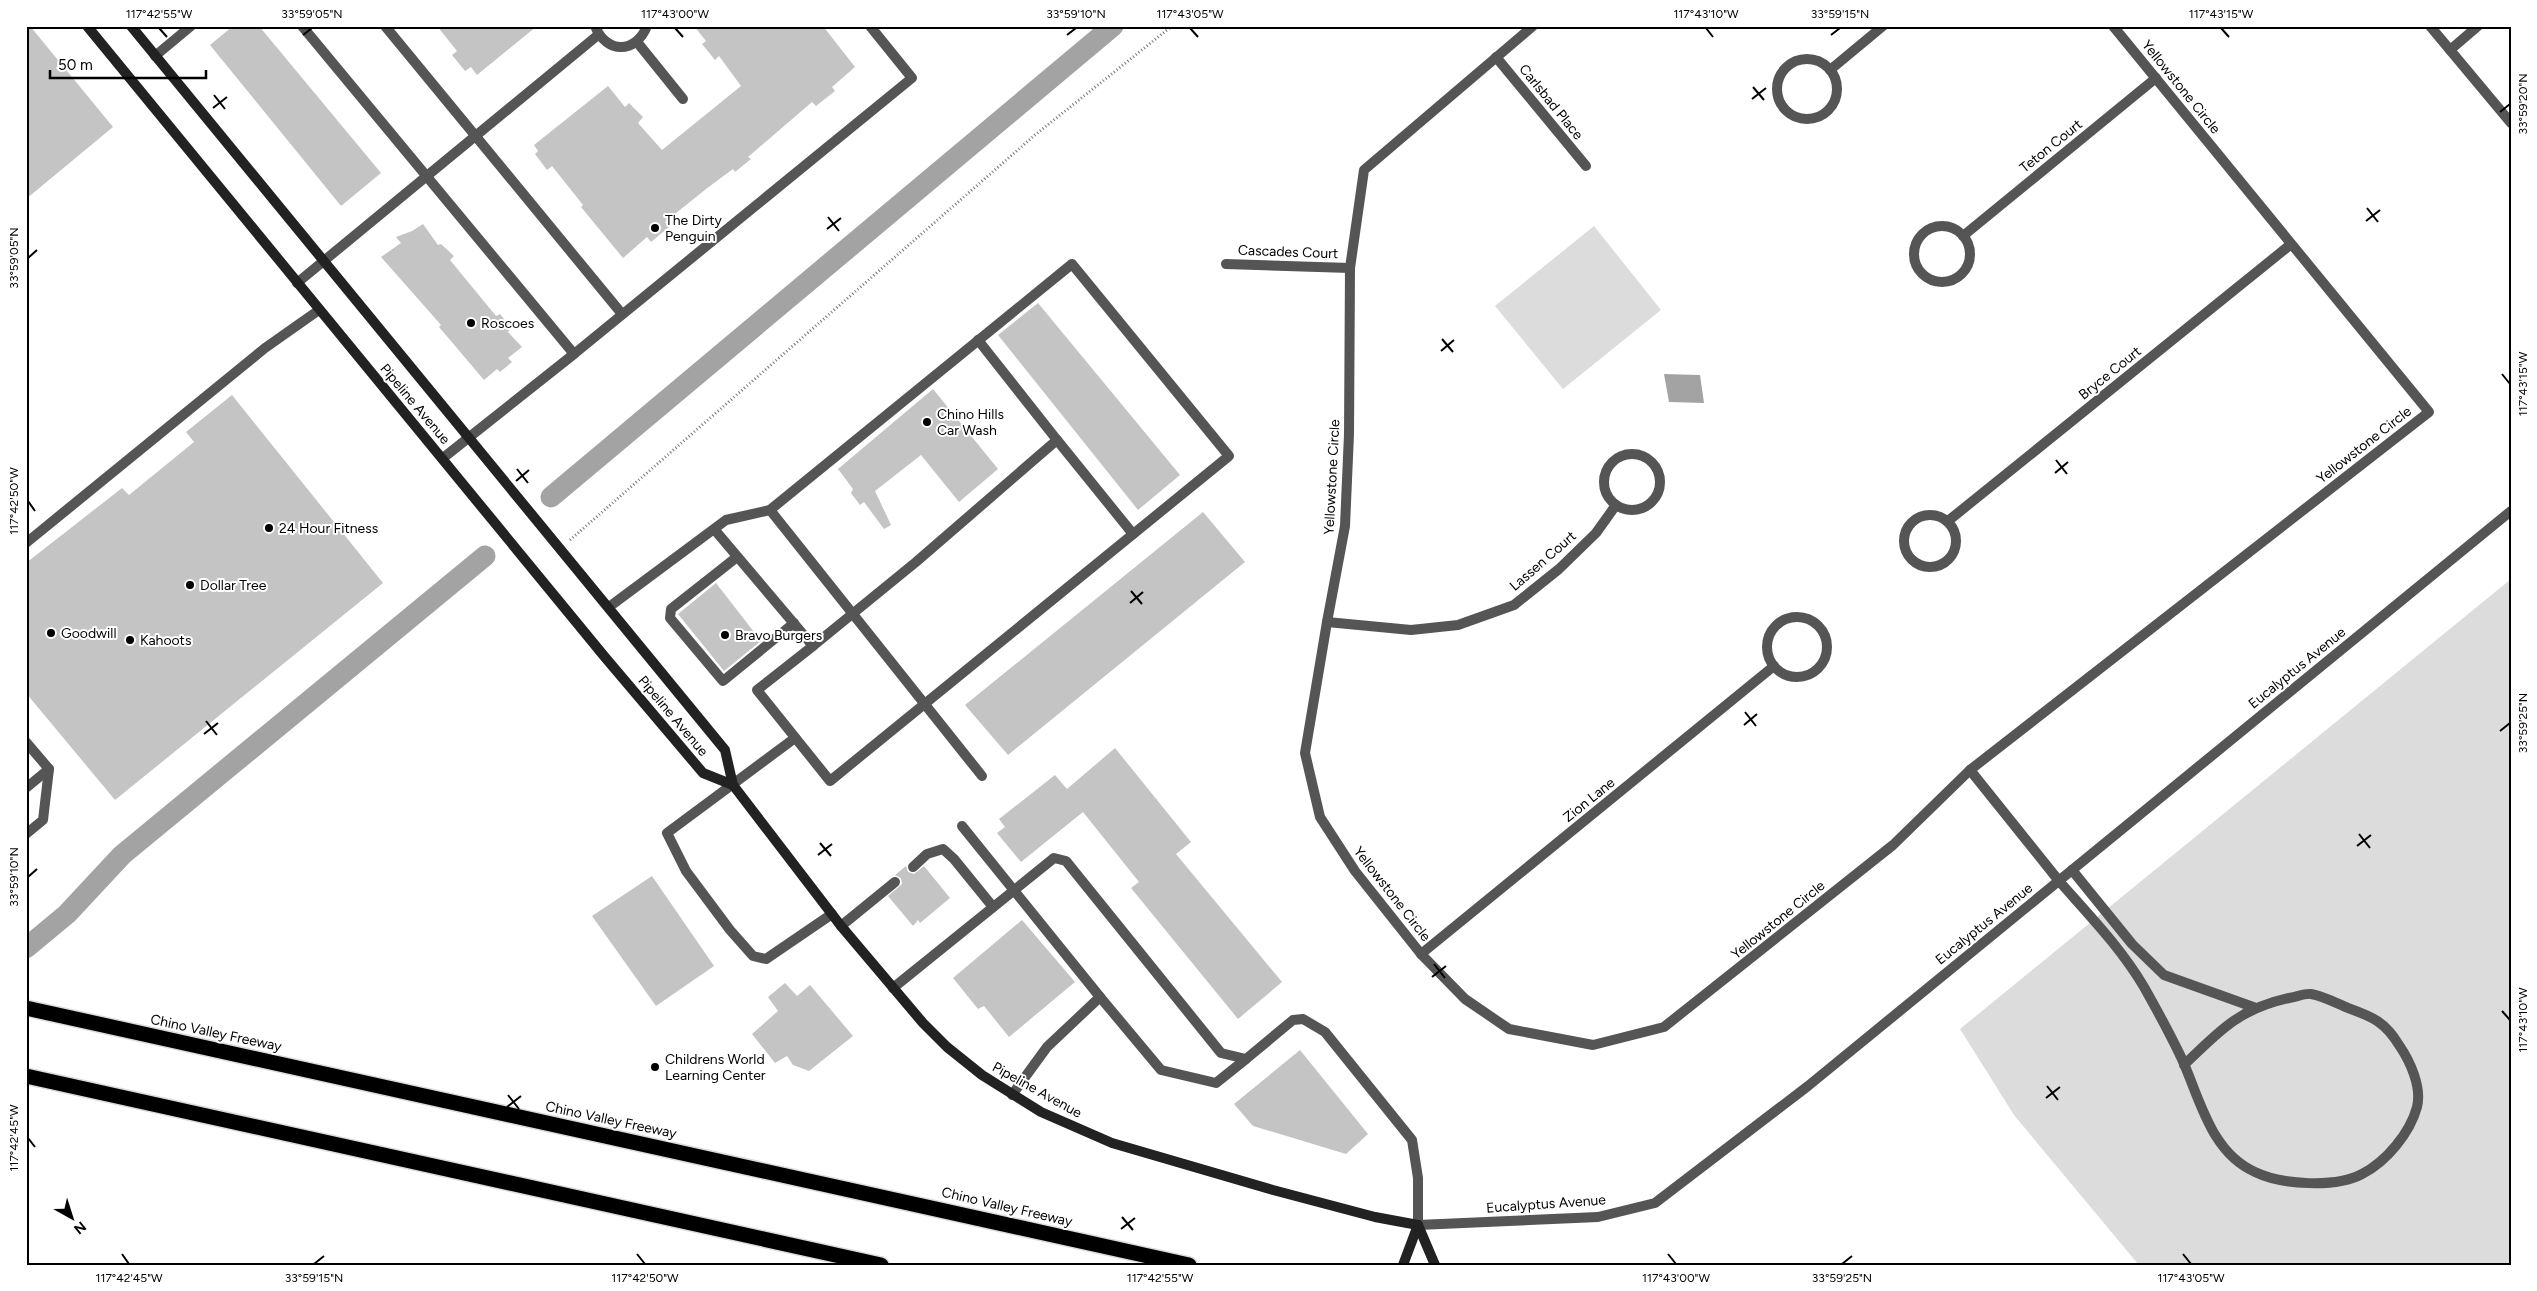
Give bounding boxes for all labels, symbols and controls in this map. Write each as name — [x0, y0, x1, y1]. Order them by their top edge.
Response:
text: 117°42'55"W — [126, 7, 193, 21]
text: 33°59'05"N — [281, 7, 343, 21]
text: 117°43'00"W — [641, 7, 709, 21]
text: 33°59'10"N — [1046, 7, 1106, 21]
text: 117°43'05"W — [1156, 7, 1224, 21]
text: 117°43'10"W — [1673, 7, 1739, 21]
text: 33°59'15"N — [1811, 7, 1869, 21]
text: 117°43'15"W — [2189, 7, 2254, 21]
street label: Yellowstone Circle — [2138, 37, 2224, 138]
scale bar — [50, 48, 206, 80]
text: 50 m — [58, 56, 93, 74]
street label: Carlsbad Place — [1515, 61, 1587, 143]
text: 33°59'20"N — [2516, 73, 2530, 135]
street label: Teton Court — [2016, 116, 2086, 176]
place label: The Dirty Penguin — [665, 212, 723, 245]
marker: The Dirty Penguin — [649, 222, 661, 234]
text: 33°59'05"N — [7, 227, 21, 289]
street label: Cascades Court — [1238, 242, 1338, 262]
place label: Roscoes — [481, 315, 534, 332]
marker: Roscoes — [465, 317, 477, 329]
street label: Bryce Court — [2075, 343, 2145, 403]
text: 117°43'15"W — [2516, 351, 2530, 416]
street label: Pipeline Avenue — [376, 360, 454, 448]
street label: Yellowstone Circle — [2313, 403, 2415, 487]
place label: Chino Hills Car Wash — [937, 406, 1004, 439]
marker: Chino Hills Car Wash — [921, 416, 933, 428]
street label: Yellowstone Circle — [1320, 419, 1344, 535]
text: 117°42'50"W — [7, 467, 21, 535]
place label: 24 Hour Fitness — [279, 520, 378, 537]
marker: 24 Hour Fitness — [263, 522, 275, 534]
street label: Lassen Court — [1506, 528, 1580, 594]
place label: Dollar Tree — [200, 577, 267, 594]
marker: Dollar Tree — [184, 579, 196, 591]
street label: Eucalyptus Avenue — [2245, 623, 2349, 712]
place label: Goodwill — [61, 625, 116, 642]
marker: Goodwill — [45, 627, 57, 639]
place label: Bravo Burgers — [735, 627, 822, 644]
marker: Bravo Burgers — [719, 629, 731, 641]
place label: Kahoots — [140, 632, 191, 649]
marker: Kahoots — [124, 634, 136, 646]
street label: Pipeline Avenue — [634, 672, 712, 760]
text: 33°59'25"N — [2516, 693, 2530, 753]
street label: Zion Lane — [1560, 774, 1619, 826]
street label: Yellowstone Circle — [1350, 843, 1434, 945]
text: 33°59'10"N — [7, 847, 21, 907]
street label: Yellowstone Circle — [1728, 877, 1829, 963]
street label: Eucalyptus Avenue — [1932, 879, 2036, 968]
text: 117°43'10"W — [2516, 987, 2530, 1053]
street label: Chino Valley Freeway — [149, 1011, 284, 1055]
place label: Childrens World Learning Center — [665, 1051, 766, 1084]
street label: Pipeline Avenue — [989, 1058, 1085, 1122]
marker: Childrens World Learning Center — [649, 1061, 661, 1073]
street label: Chino Valley Freeway — [544, 1098, 679, 1142]
text: 117°42'45"W — [7, 1104, 21, 1172]
street label: Chino Valley Freeway — [940, 1184, 1075, 1230]
street label: Eucalyptus Avenue — [1486, 1191, 1607, 1217]
north arrow — [48, 1194, 98, 1244]
text: N — [70, 1218, 89, 1238]
text: 117°42'45"W — [95, 1271, 163, 1285]
text: 33°59'15"N — [285, 1271, 343, 1285]
text: 117°42'50"W — [611, 1271, 679, 1285]
text: 117°42'55"W — [1127, 1271, 1194, 1285]
text: 117°43'00"W — [1642, 1271, 1710, 1285]
text: 33°59'25"N — [1812, 1271, 1872, 1285]
text: 117°43'05"W — [2157, 1271, 2225, 1285]

